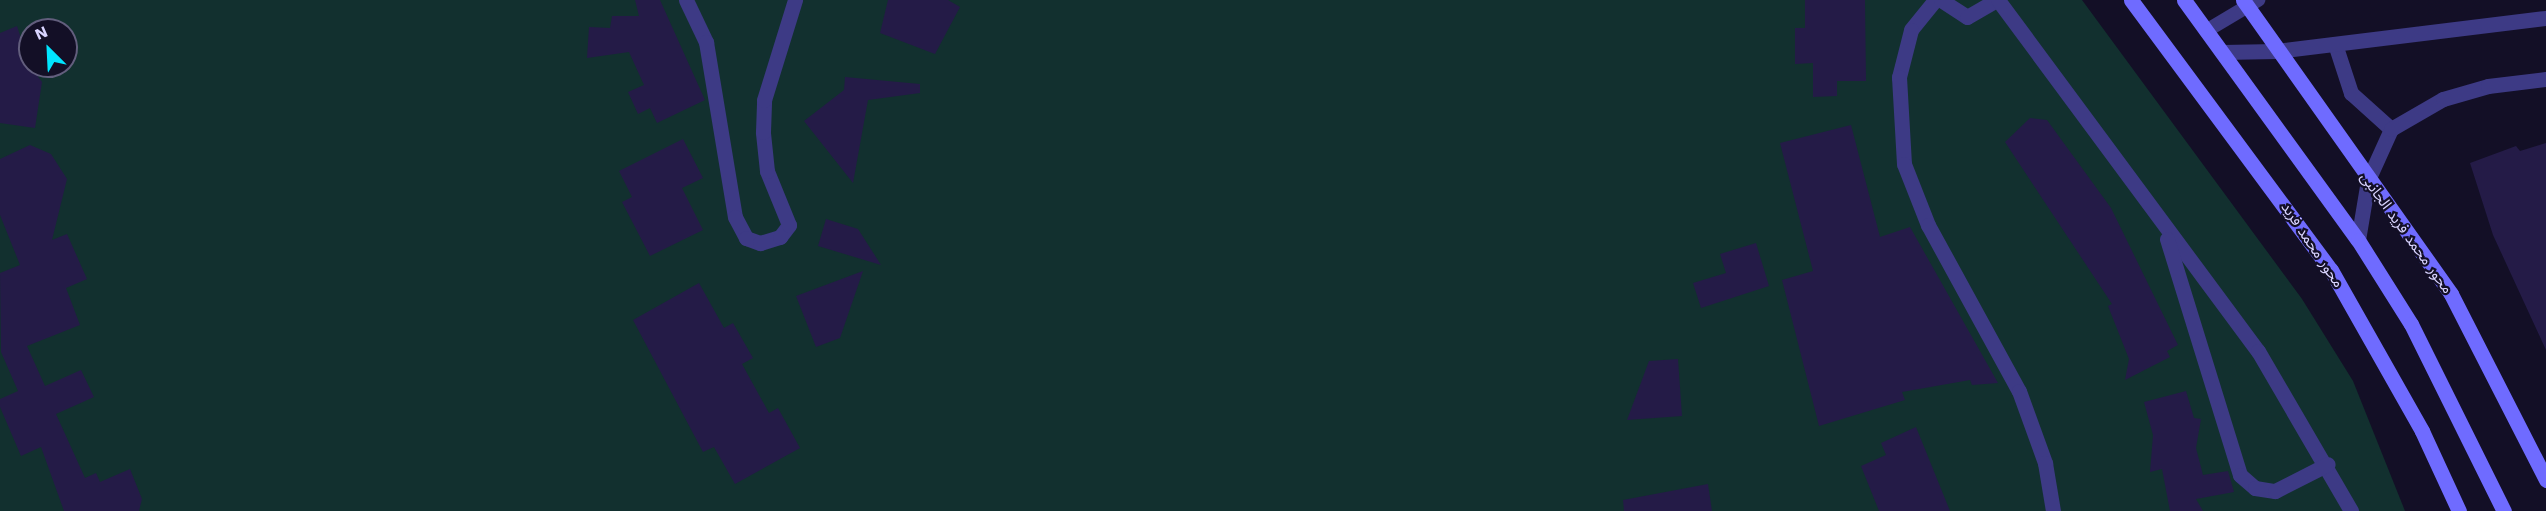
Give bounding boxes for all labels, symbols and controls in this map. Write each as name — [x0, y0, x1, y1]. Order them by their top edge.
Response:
north arrow — [18, 18, 78, 78]
text: N — [32, 22, 51, 44]
street label: محور محمد فريد الجانبى — [2356, 169, 2456, 297]
street label: محور محمد فريد — [2277, 199, 2347, 291]

